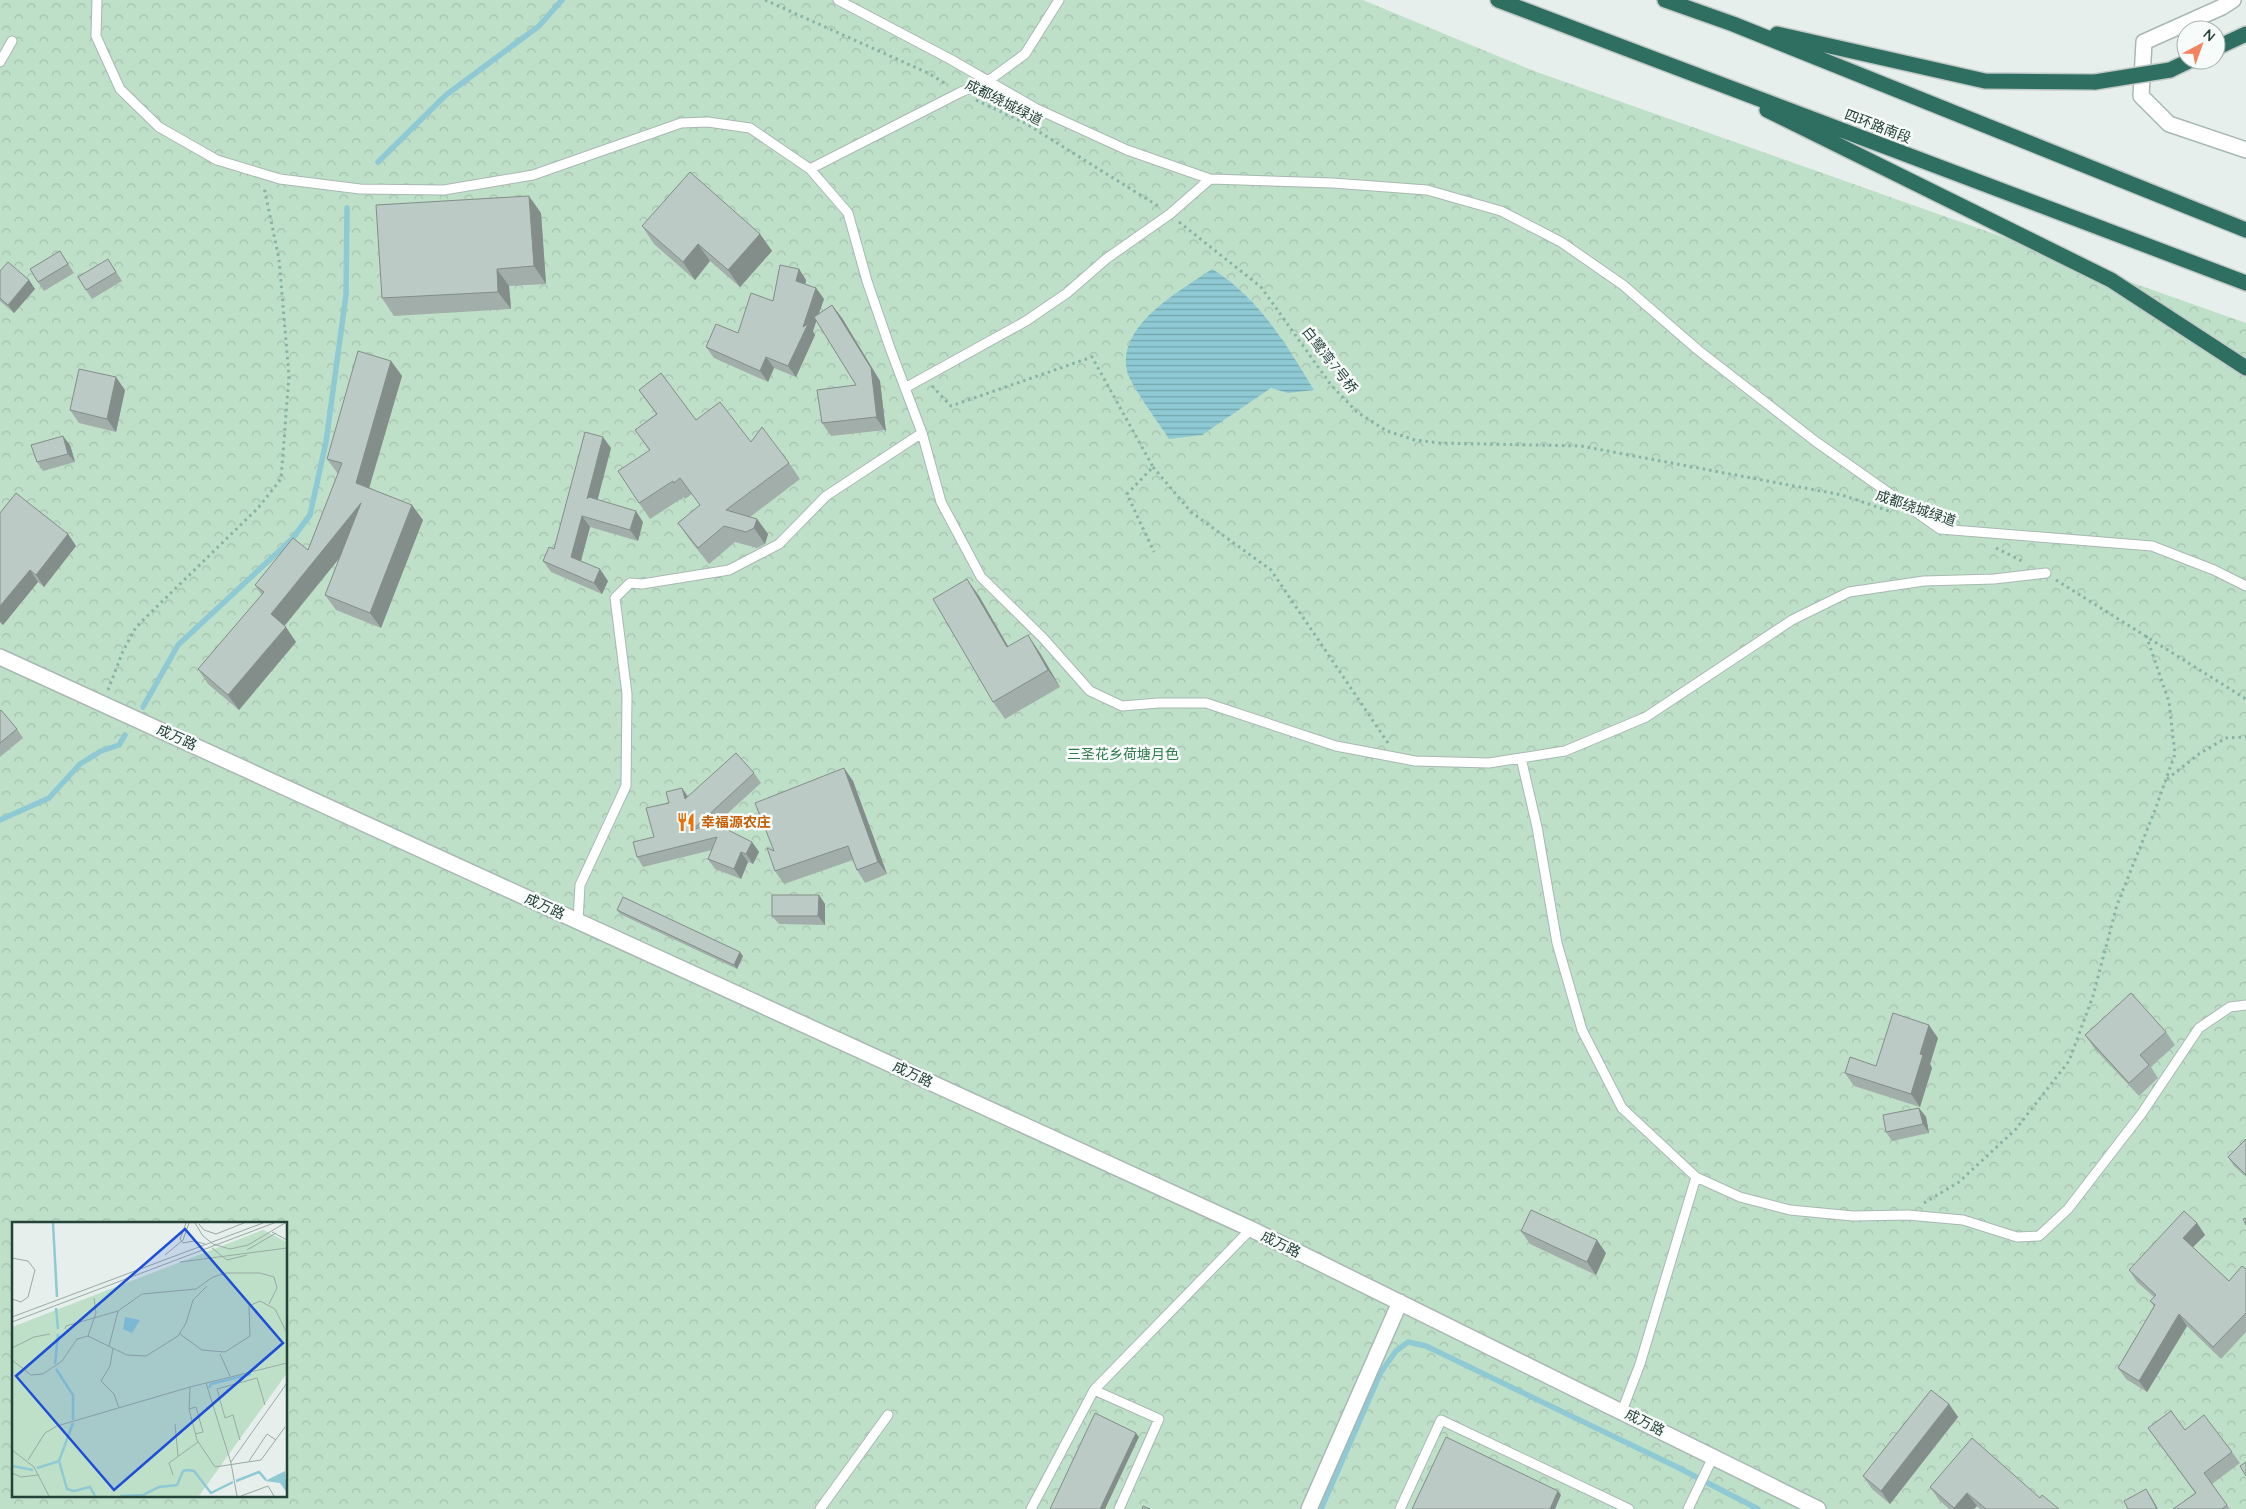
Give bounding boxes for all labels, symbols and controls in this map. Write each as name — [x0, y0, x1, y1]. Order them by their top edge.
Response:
north arrow — [2176, 20, 2226, 70]
text: N — [2200, 25, 2219, 45]
street label: 成都绕城绿道 — [962, 75, 1046, 129]
street label: 四环路南段 — [1842, 105, 1914, 147]
street label: 白鹭湾·7号桥 — [1298, 323, 1362, 397]
street label: 成都绕城绿道 — [1873, 486, 1959, 530]
street label: 成万路 — [154, 720, 200, 754]
park label: 三圣花乡荷塘月色 — [1067, 745, 1179, 763]
restaurant icon: 幸福源农庄 — [675, 811, 697, 833]
place label: 幸福源农庄 — [701, 813, 771, 831]
street label: 成万路 — [522, 889, 568, 923]
street label: 成万路 — [890, 1057, 936, 1091]
inset map — [12, 1222, 288, 1496]
street label: 成万路 — [1258, 1227, 1304, 1261]
street label: 成万路 — [1622, 1404, 1668, 1440]

